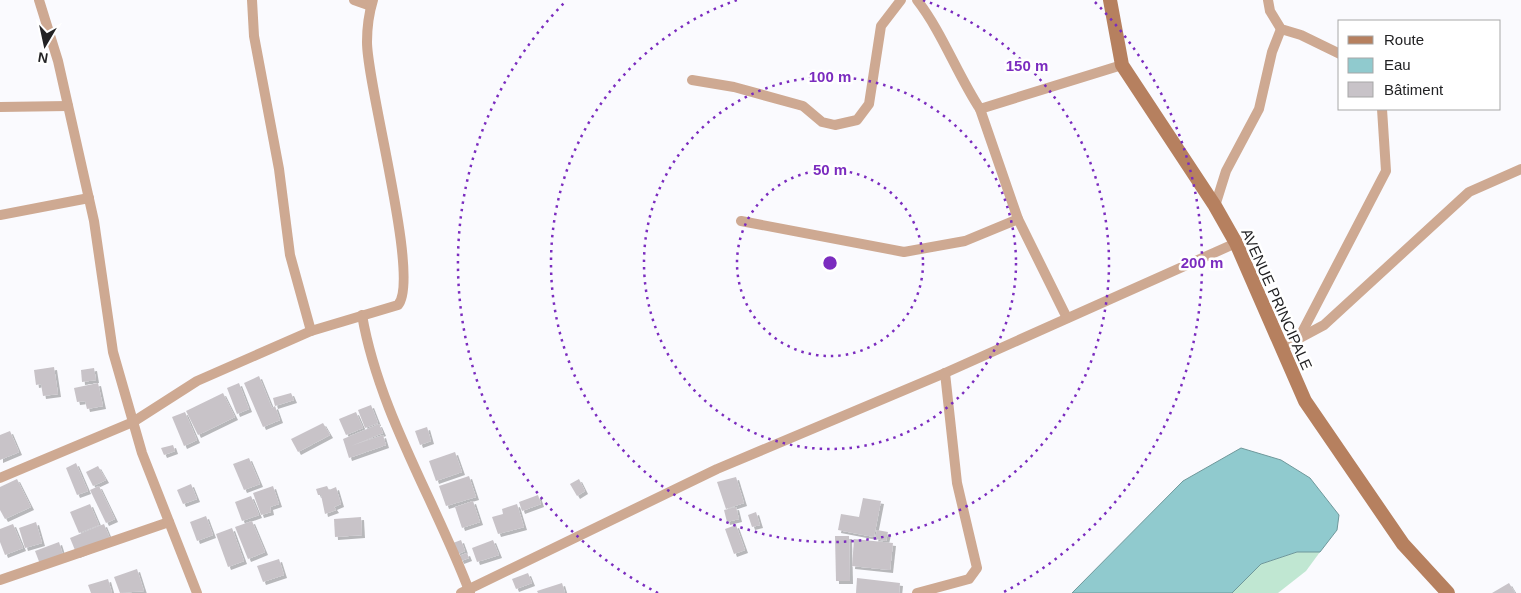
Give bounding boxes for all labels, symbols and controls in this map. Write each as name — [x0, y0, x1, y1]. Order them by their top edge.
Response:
north arrow — [20, 20, 70, 70]
legend — [1338, 20, 1501, 110]
text: Route — [1384, 31, 1424, 48]
text: N — [37, 49, 49, 67]
text: Eau — [1384, 56, 1411, 73]
text: 150 m — [1006, 57, 1048, 74]
text: 100 m — [809, 68, 851, 85]
text: Bâtiment — [1384, 81, 1444, 98]
text: 50 m — [813, 161, 847, 178]
street label: AVENUE PRINCIPALE — [1238, 226, 1316, 372]
centre of rings — [821, 254, 839, 272]
text: 200 m — [1181, 254, 1223, 271]

